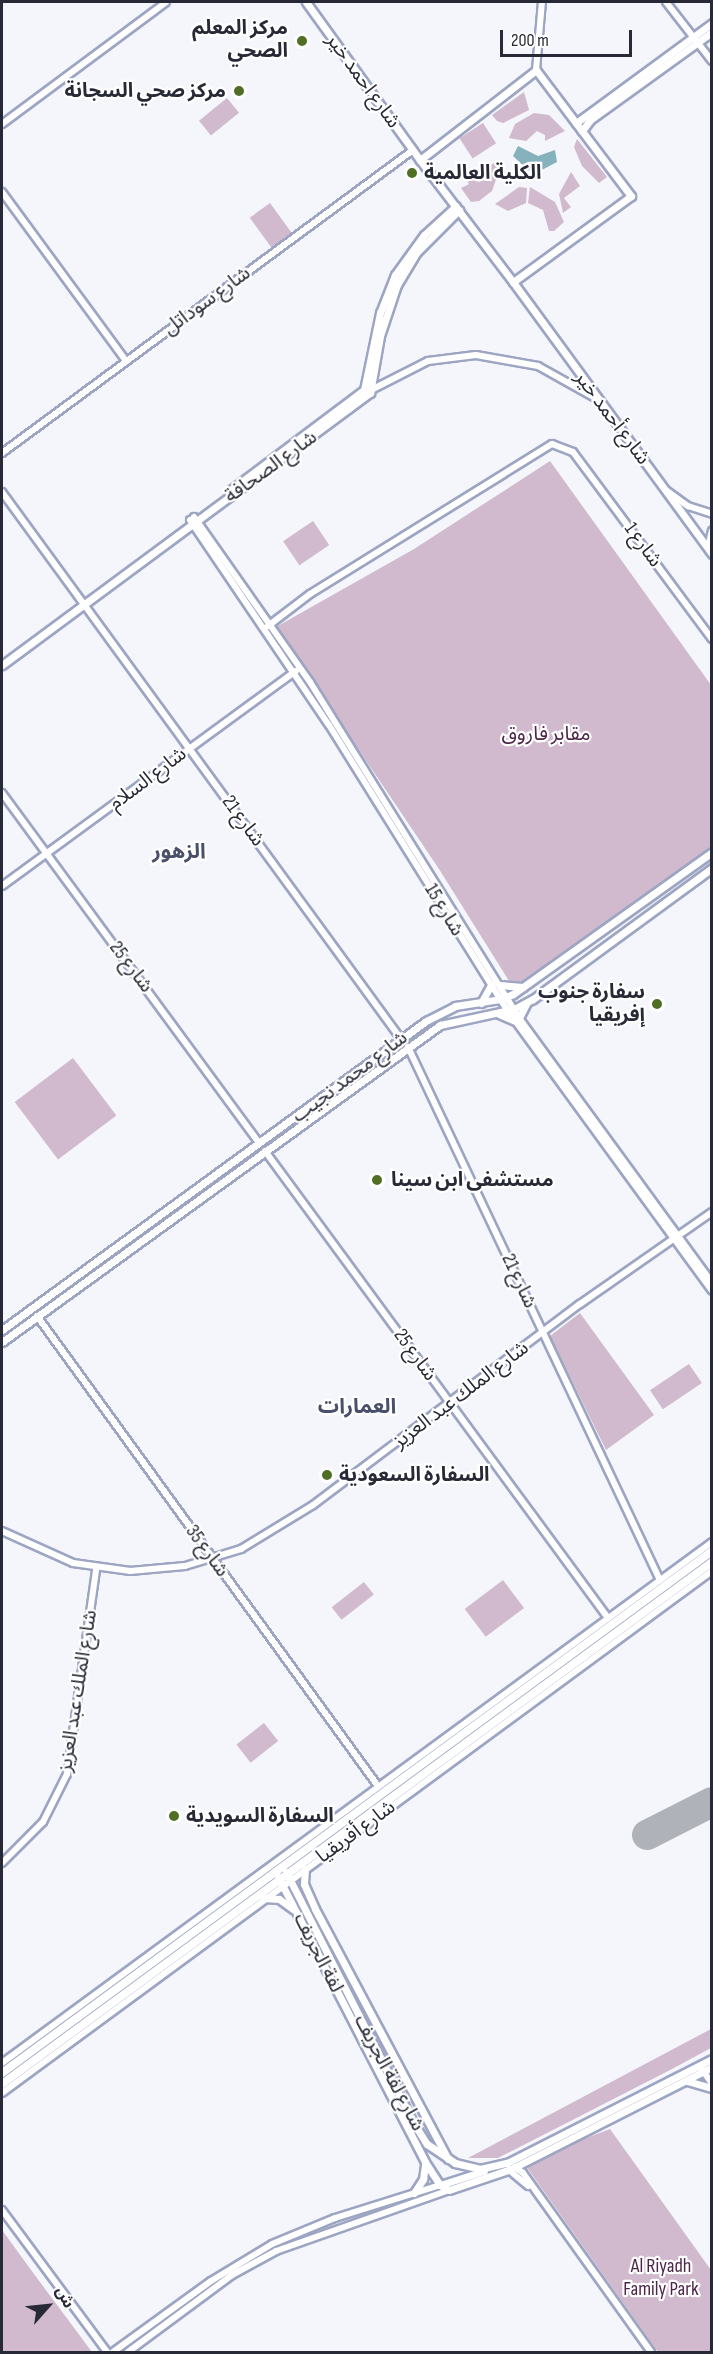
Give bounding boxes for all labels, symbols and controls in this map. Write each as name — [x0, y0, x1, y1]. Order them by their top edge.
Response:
place label: مركز المعلم الصحي — [192, 17, 288, 64]
scale bar — [503, 18, 635, 56]
street label: شارع احمد خير — [321, 29, 405, 133]
text: 200 m — [511, 30, 549, 51]
marker: مركز المعلم الصحي — [293, 32, 311, 50]
place label: مركز صحي السجانة — [65, 79, 226, 103]
marker: مركز صحي السجانة — [230, 82, 248, 100]
place label: الكلية العالمية — [424, 161, 541, 185]
marker: الكلية العالمية — [405, 166, 419, 180]
street label: شارع سوداتل — [159, 261, 255, 341]
street label: شارع أحمد خير — [569, 366, 655, 470]
street label: شارع الصحافة — [220, 425, 322, 509]
street label: شارع 1 — [619, 518, 667, 572]
park label: مقابر فاروق — [501, 722, 591, 746]
street label: شارع السلام — [105, 742, 191, 816]
street label: شارع 21 — [216, 791, 270, 851]
district label: الزهور — [152, 839, 206, 865]
street label: شارع 15 — [419, 879, 469, 941]
street label: شارع 25 — [104, 936, 158, 998]
place label: سفارة جنوب إفريقيا — [538, 981, 645, 1028]
marker: سفارة جنوب إفريقيا — [650, 997, 664, 1011]
street label: شارع محمد نجيب — [288, 1026, 412, 1128]
place label: مستشفى ابن سينا — [391, 1168, 554, 1192]
marker: مستشفى ابن سينا — [368, 1171, 386, 1189]
street label: شارع 21 — [496, 1250, 542, 1312]
street label: شارع 25 — [388, 1324, 442, 1386]
street label: شارع الملك عبد العزيز — [388, 1336, 534, 1454]
district label: العمارات — [318, 1394, 396, 1420]
place label: السفارة السعودية — [339, 1463, 490, 1487]
marker: السفارة السعودية — [320, 1468, 334, 1482]
street label: شارع 35 — [180, 1520, 234, 1582]
street label: شارع الملك عبد العزيز — [53, 1608, 103, 1774]
street label: شارع أفريقيا — [312, 1795, 400, 1869]
place label: السفارة السويدية — [186, 1804, 334, 1828]
marker: السفارة السويدية — [167, 1809, 181, 1823]
street label: لفة الجريف — [288, 1909, 348, 1997]
street label: شارع لفة الجريف — [348, 2011, 430, 2135]
park label: Al Riyadh Family Park — [623, 2254, 699, 2301]
north arrow — [18, 2276, 78, 2336]
text: ش — [51, 2284, 78, 2312]

